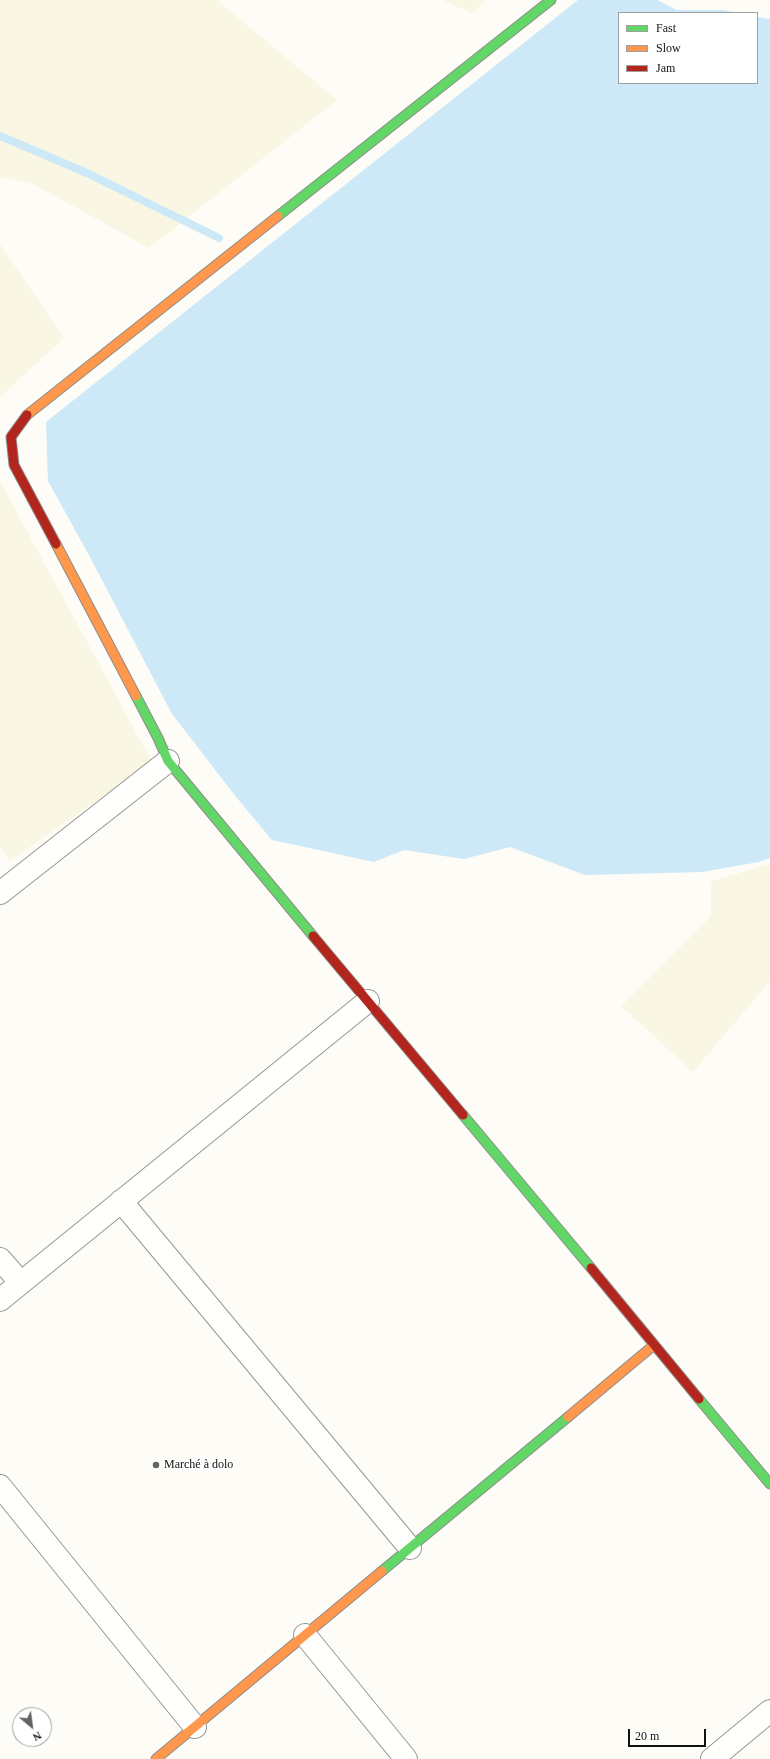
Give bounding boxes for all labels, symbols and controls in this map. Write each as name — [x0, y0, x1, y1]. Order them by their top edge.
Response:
legend — [618, 12, 758, 84]
text: Fast — [656, 21, 676, 35]
text: Slow — [656, 41, 681, 55]
text: Jam — [656, 61, 675, 75]
place label: Marché à dolo — [164, 1458, 233, 1472]
marker: Marché à dolo — [151, 1460, 161, 1470]
north arrow — [12, 1707, 52, 1747]
scale bar — [630, 1721, 708, 1747]
text: N — [31, 1729, 44, 1744]
text: 20 m — [635, 1729, 659, 1743]

